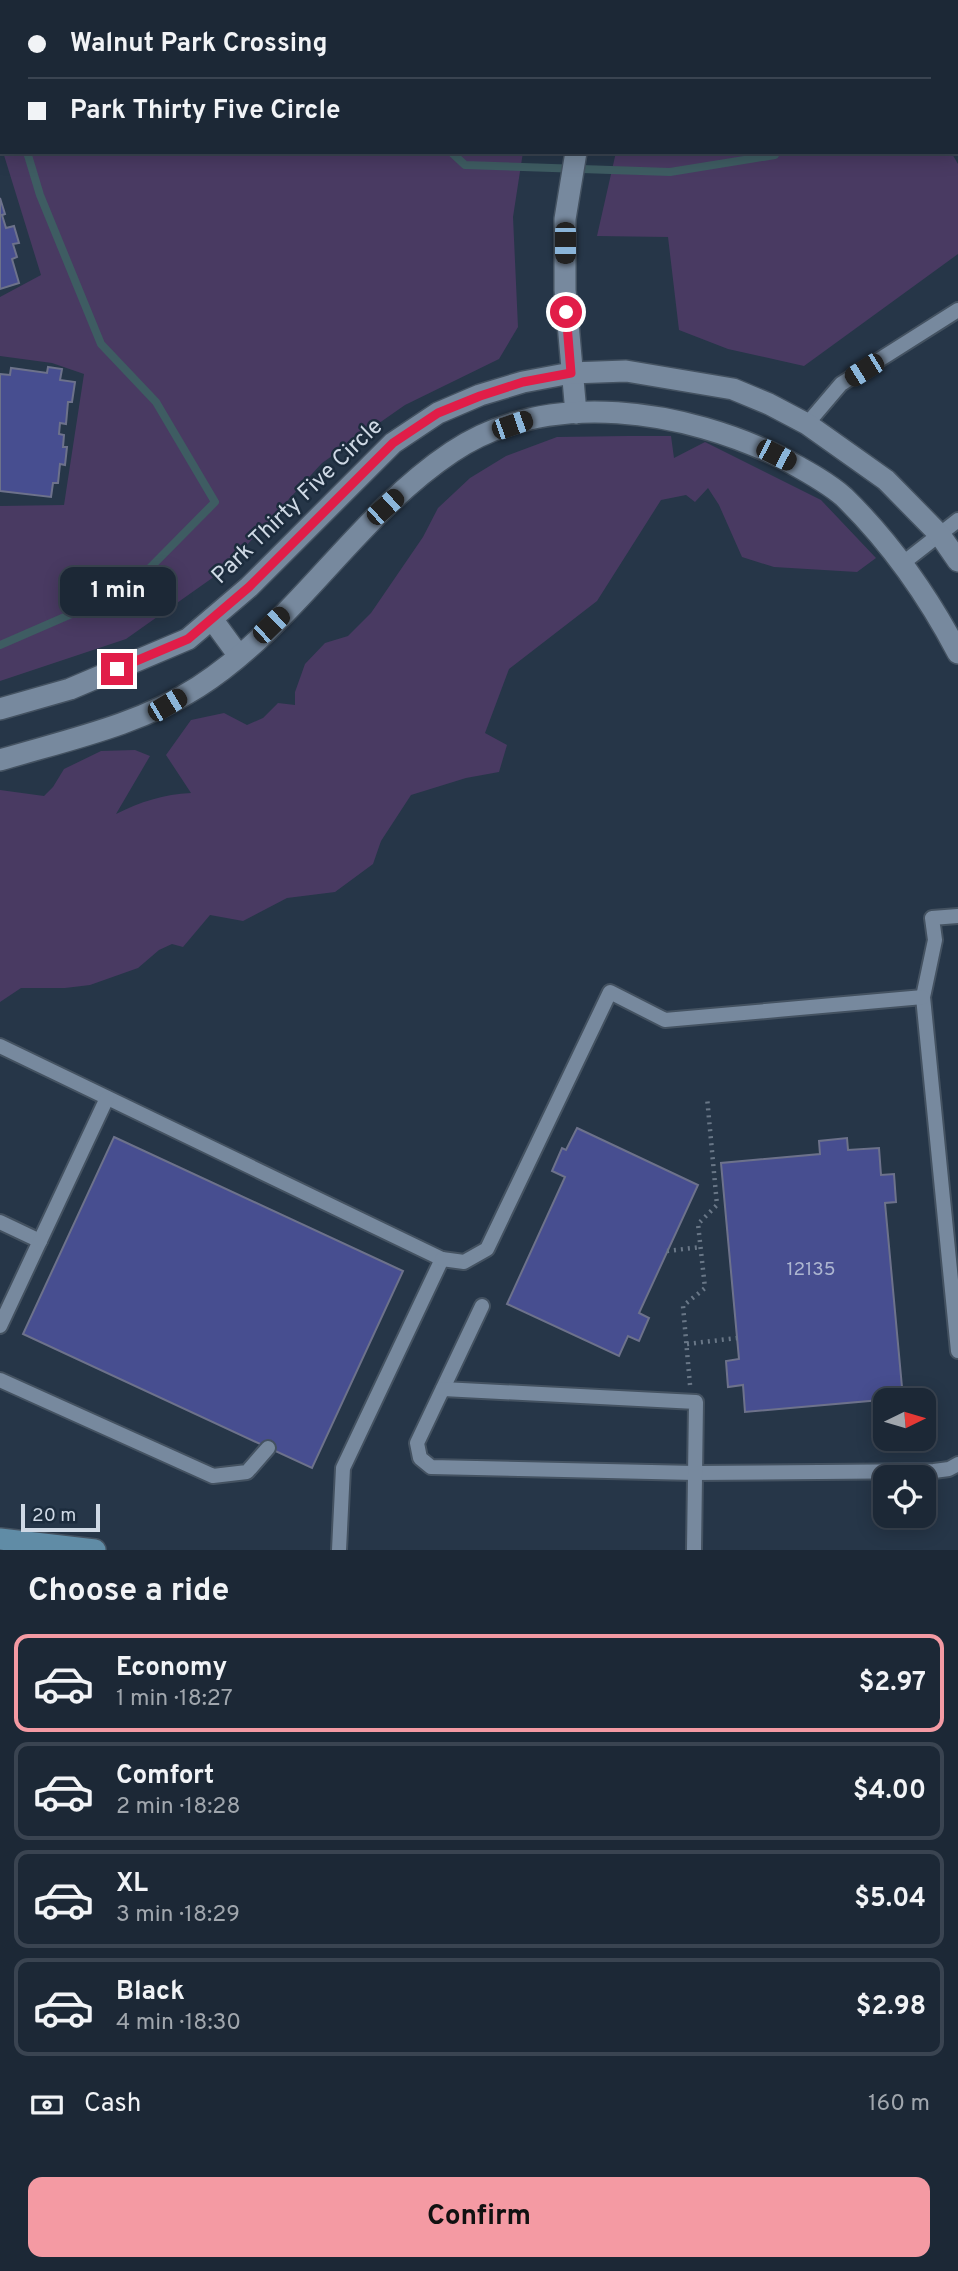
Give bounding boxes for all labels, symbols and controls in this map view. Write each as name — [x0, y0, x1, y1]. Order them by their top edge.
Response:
text: Walnut Park Crossing — [70, 28, 328, 61]
text: Park Thirty Five Circle — [70, 95, 341, 128]
car — [555, 222, 576, 264]
route start — [550, 296, 582, 328]
car — [841, 350, 888, 390]
car — [489, 408, 536, 442]
street label: Park Thirty Five Circle — [206, 413, 390, 591]
car — [753, 436, 800, 474]
car — [363, 485, 408, 529]
callout: 1 min — [59, 568, 175, 616]
text: 1 min — [90, 577, 146, 606]
car — [249, 603, 294, 647]
route end — [101, 653, 133, 685]
car — [144, 685, 191, 725]
house number: 12135 — [786, 1258, 836, 1282]
north arrow — [873, 1388, 936, 1451]
map controls — [873, 1388, 936, 1528]
button: locate — [873, 1465, 936, 1528]
scale bar — [21, 1501, 100, 1533]
text: 20 m — [32, 1504, 76, 1528]
text: Choose a ride — [28, 1572, 229, 1612]
icon: car — [32, 1652, 95, 1715]
text: Economy — [116, 1652, 227, 1685]
text: $2.97 — [859, 1667, 926, 1700]
text: 1 min · 18:27 — [116, 1685, 233, 1714]
icon: car — [32, 1760, 95, 1823]
text: Comfort — [116, 1760, 214, 1793]
text: $4.00 — [853, 1775, 926, 1808]
text: 2 min · 18:28 — [116, 1793, 241, 1822]
icon: car — [32, 1868, 95, 1931]
text: XL — [116, 1868, 148, 1901]
text: $5.04 — [854, 1883, 926, 1916]
text: 3 min · 18:29 — [116, 1901, 240, 1930]
icon: car — [32, 1976, 95, 2039]
text: Black — [116, 1976, 185, 2009]
text: $2.98 — [856, 1991, 926, 2024]
text: 4 min · 18:30 — [116, 2009, 241, 2038]
icon: cash — [28, 2086, 66, 2124]
text: Cash — [84, 2088, 141, 2121]
text: 160 m — [868, 2090, 930, 2119]
button: Confirm — [28, 2177, 930, 2257]

